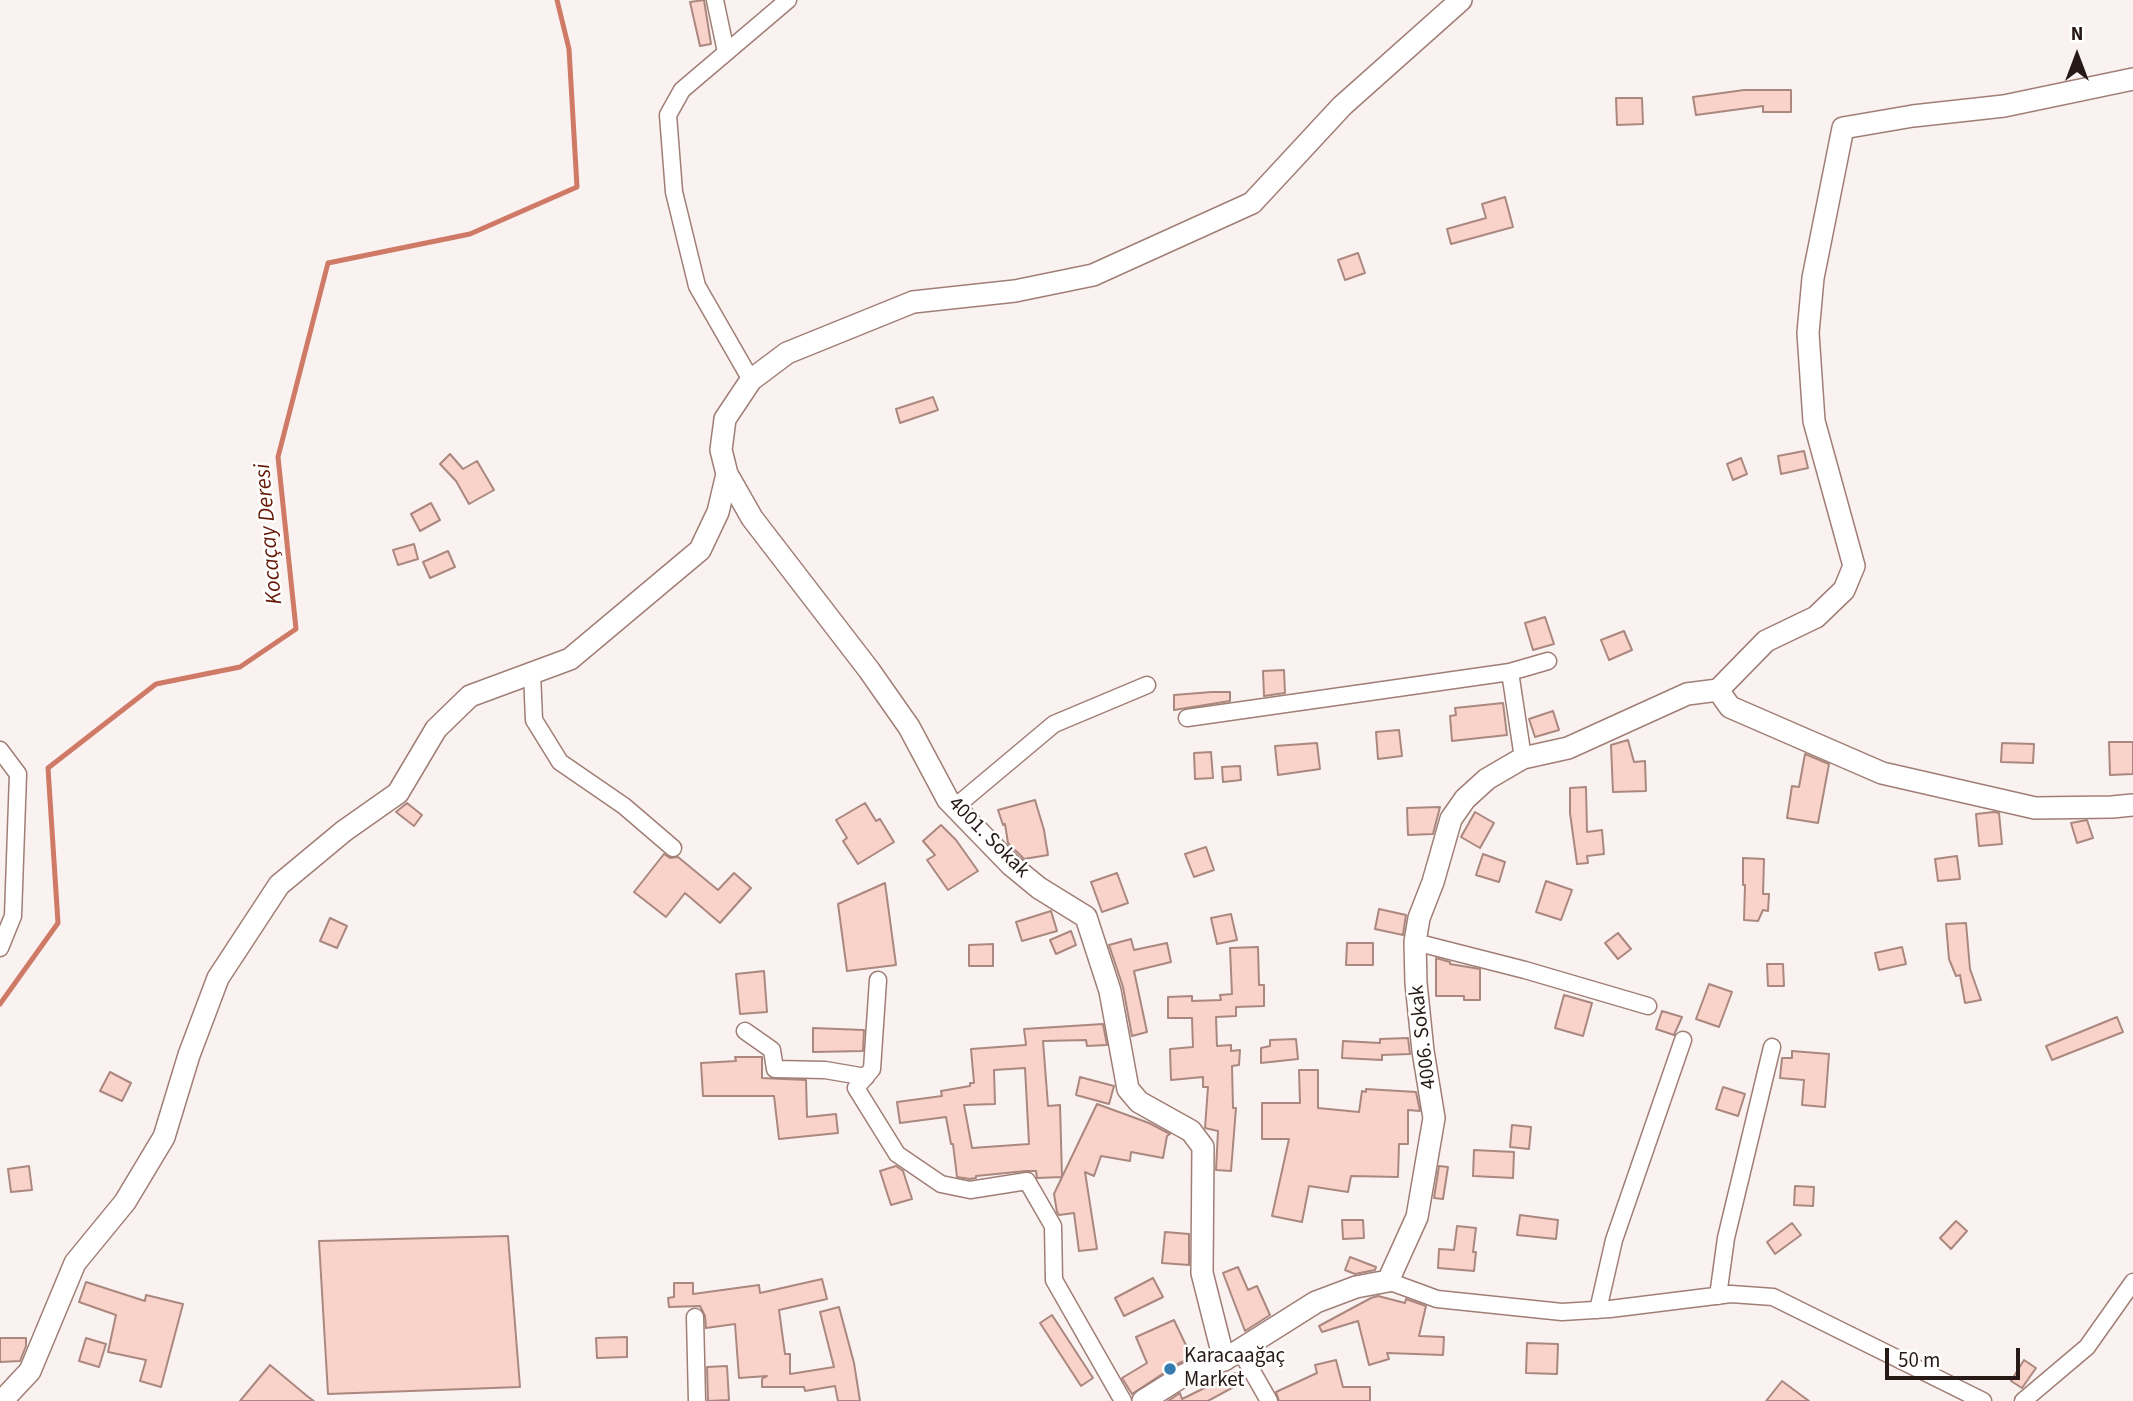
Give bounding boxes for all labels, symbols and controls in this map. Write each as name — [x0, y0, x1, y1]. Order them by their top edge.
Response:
north arrow — [2042, 21, 2112, 91]
text: N — [2071, 21, 2083, 48]
water label: Kocaçay Deresi — [250, 462, 290, 606]
street label: 4001. Sokak — [942, 792, 1034, 884]
street label: 4006. Sokak — [1405, 983, 1443, 1091]
scale bar — [1888, 1334, 2023, 1378]
place label: Karacaağaç Market — [1184, 1344, 1285, 1394]
text: 50 m — [1898, 1345, 1940, 1375]
marker: Karacaağaç Market — [1162, 1361, 1178, 1377]

